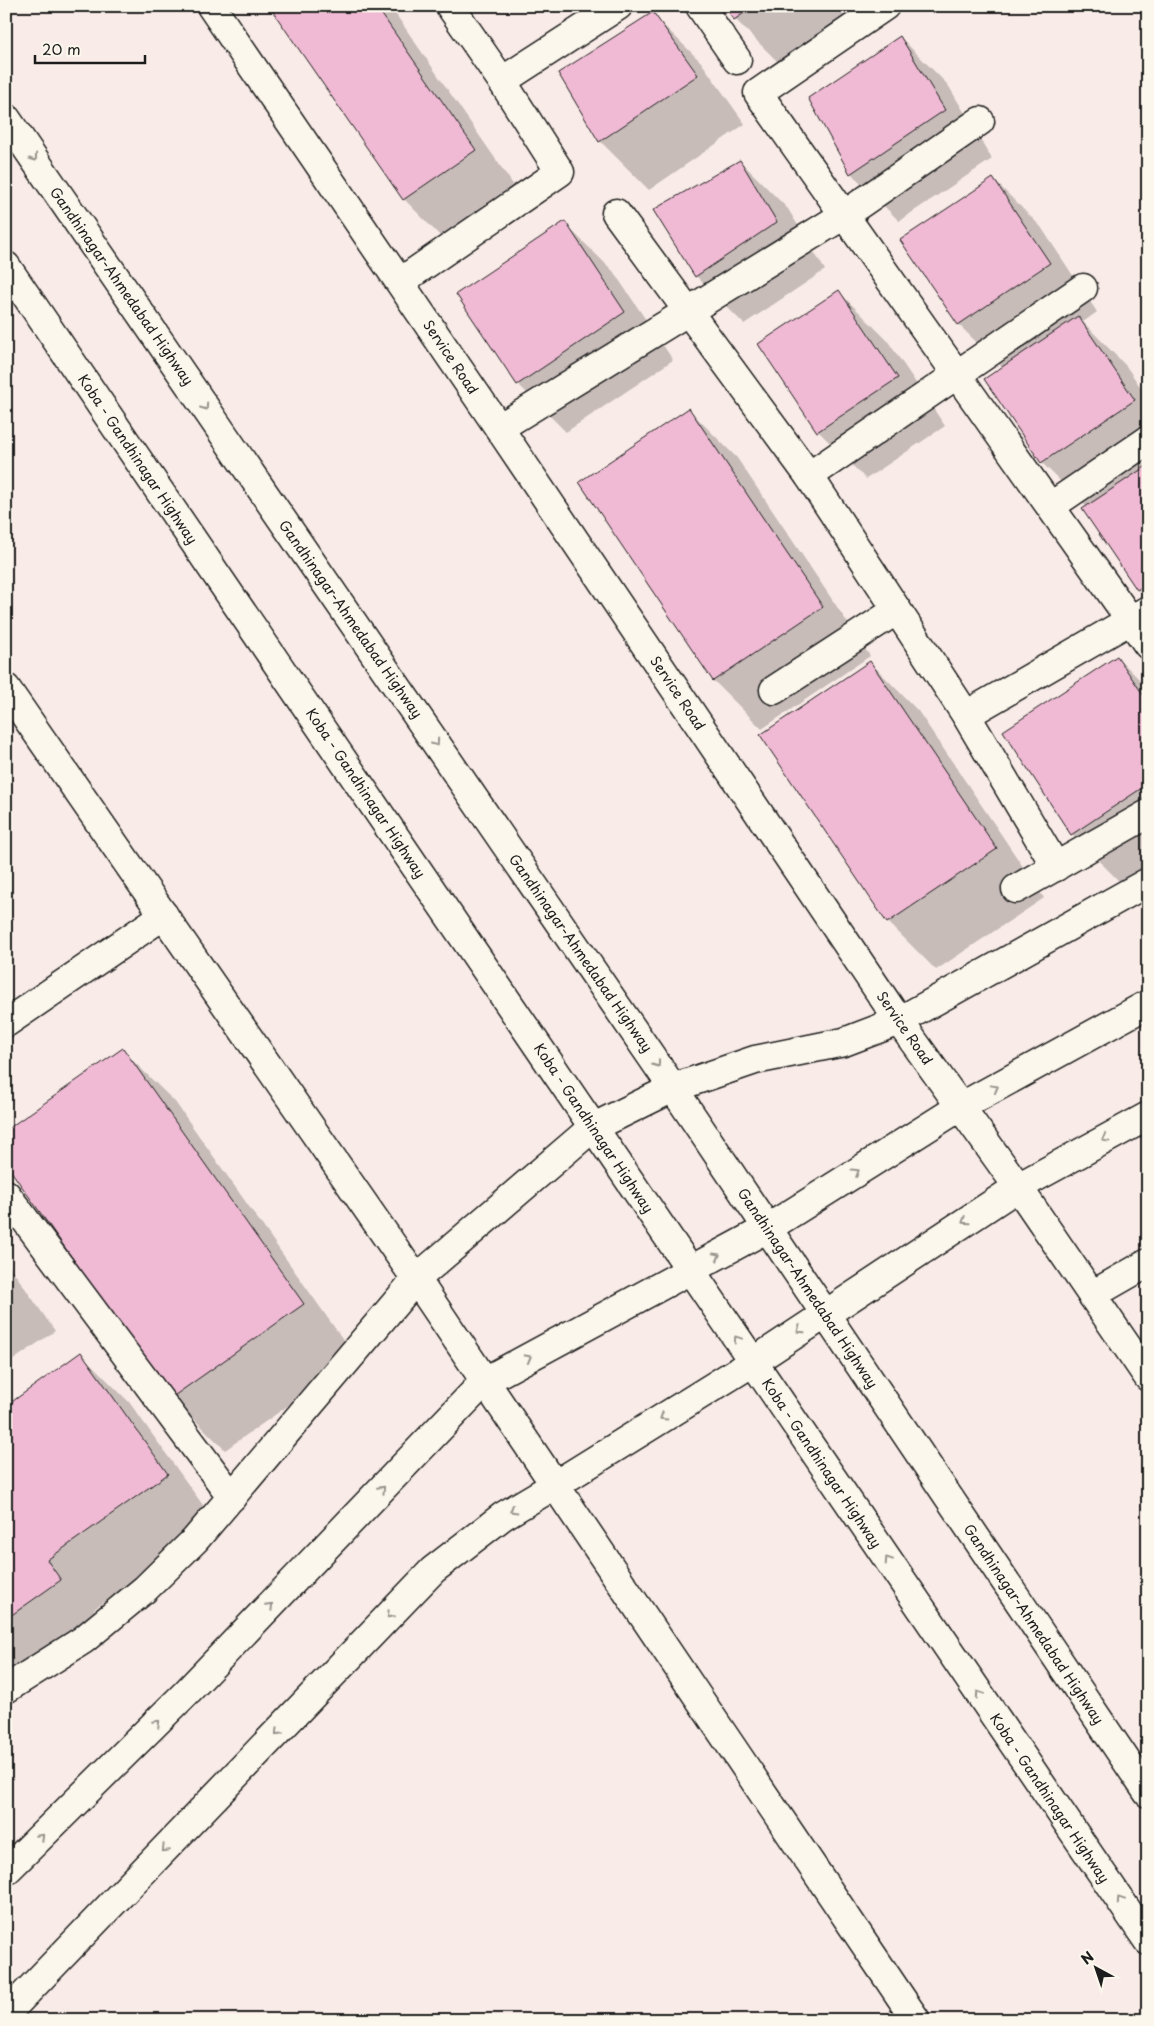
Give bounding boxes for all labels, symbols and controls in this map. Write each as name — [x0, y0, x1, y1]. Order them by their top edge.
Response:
scale bar — [35, 32, 145, 64]
text: 20 m — [42, 37, 81, 60]
one-way arrow — [28, 152, 37, 162]
street label: Gandhinagar-Ahmedabad Highway — [45, 183, 199, 389]
street label: Service Road — [418, 316, 484, 398]
street label: Koba - Gandhinagar Highway — [73, 370, 203, 548]
one-way arrow — [199, 401, 208, 411]
street label: Gandhinagar-Ahmedabad Highway — [274, 516, 428, 722]
street label: Service Road — [645, 652, 711, 734]
street label: Koba - Gandhinagar Highway — [301, 704, 431, 882]
one-way arrow — [430, 737, 439, 747]
street label: Gandhinagar-Ahmedabad Highway — [504, 850, 658, 1056]
street label: Service Road — [872, 987, 938, 1069]
street label: Koba - Gandhinagar Highway — [529, 1039, 659, 1217]
one-way arrow — [651, 1058, 660, 1068]
one-way arrow — [990, 1084, 999, 1094]
one-way arrow — [1101, 1133, 1110, 1143]
one-way arrow — [851, 1169, 860, 1179]
street label: Gandhinagar-Ahmedabad Highway — [733, 1184, 883, 1392]
one-way arrow — [961, 1215, 971, 1224]
one-way arrow — [712, 1252, 721, 1262]
one-way arrow — [796, 1324, 806, 1333]
one-way arrow — [734, 1335, 743, 1344]
one-way arrow — [523, 1354, 532, 1364]
street label: Koba - Gandhinagar Highway — [757, 1374, 887, 1552]
one-way arrow — [660, 1411, 669, 1421]
one-way arrow — [376, 1485, 385, 1494]
one-way arrow — [510, 1504, 519, 1513]
street label: Gandhinagar-Ahmedabad Highway — [959, 1520, 1109, 1728]
one-way arrow — [885, 1556, 894, 1565]
one-way arrow — [264, 1603, 273, 1612]
one-way arrow — [387, 1609, 396, 1618]
one-way arrow — [976, 1690, 985, 1700]
street label: Koba - Gandhinagar Highway — [985, 1709, 1115, 1887]
one-way arrow — [151, 1720, 160, 1729]
one-way arrow — [275, 1727, 284, 1736]
one-way arrow — [35, 1834, 44, 1843]
one-way arrow — [162, 1844, 171, 1853]
one-way arrow — [1117, 1897, 1126, 1906]
north arrow — [1072, 1944, 1122, 1994]
text: N — [1076, 1946, 1098, 1969]

